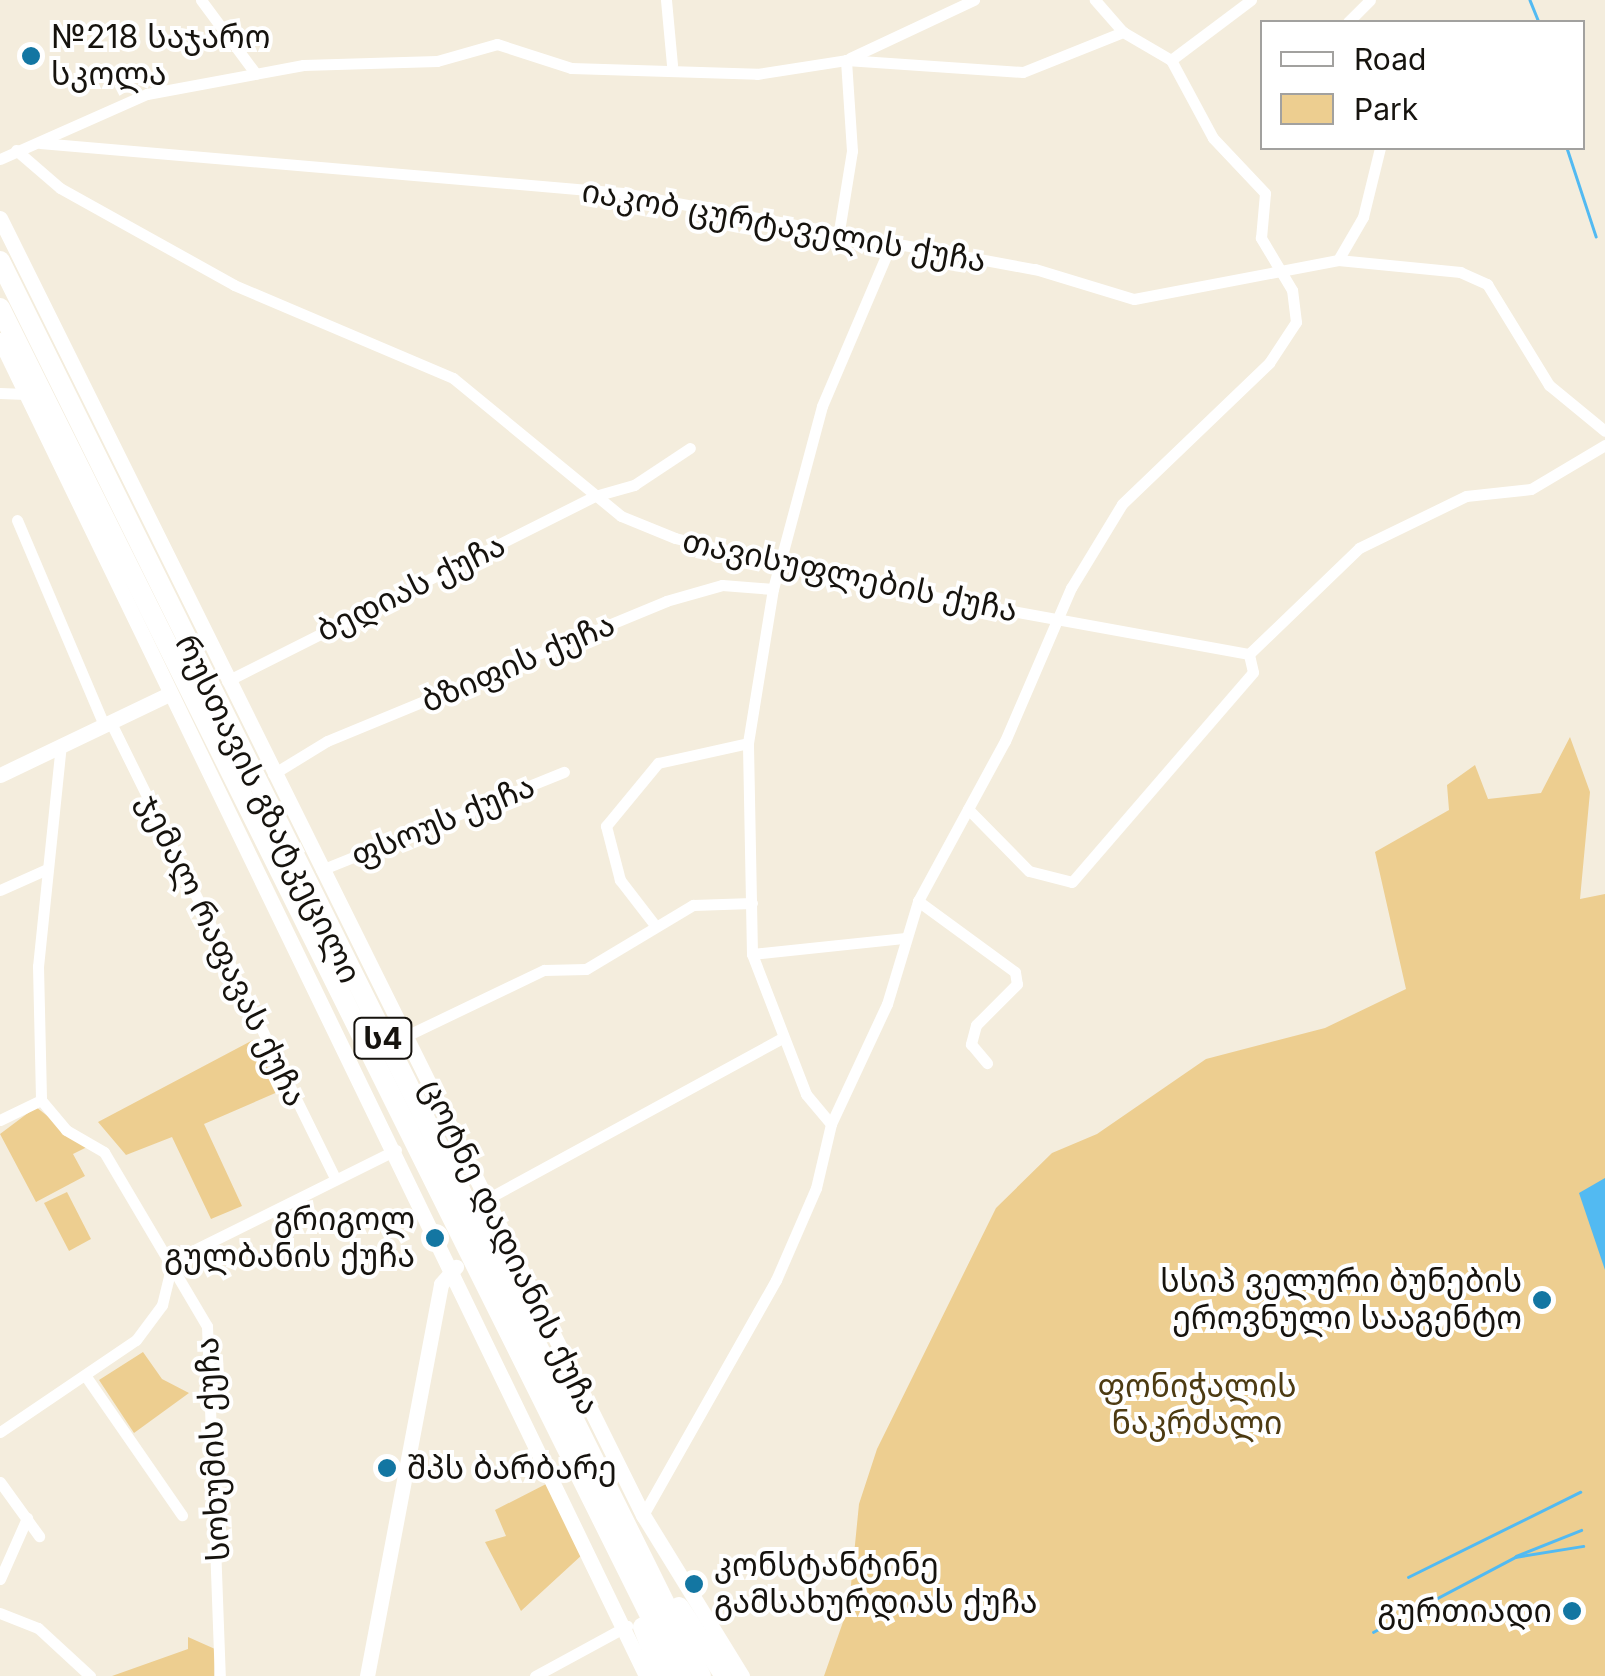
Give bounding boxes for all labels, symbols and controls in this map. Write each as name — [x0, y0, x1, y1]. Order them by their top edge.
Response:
place label: №218 საჯარო სკოლა — [51, 19, 270, 94]
legend — [1260, 20, 1585, 150]
text: Road — [1354, 41, 1426, 77]
marker: №218 საჯარო სკოლა — [20, 45, 42, 67]
text: Park — [1354, 91, 1418, 127]
street label: იაკობ ცურტაველის ქუჩა — [579, 172, 989, 280]
street label: თავისუფლების ქუჩა — [679, 522, 1021, 630]
street label: ბედიას ქუჩა — [310, 526, 512, 650]
street label: ბზიფის ქუჩა — [416, 605, 620, 721]
street label: რუსთავის გზატკეცილი — [167, 628, 369, 990]
street label: ფსოუს ქუჩა — [346, 767, 540, 875]
street label: ჯემალ რაფავას ქუჩა — [129, 787, 315, 1113]
road number: ს4 — [353, 1013, 413, 1063]
street label: ცოტნე დადიანის ქუჩა — [412, 1073, 608, 1421]
place label: გრიგოლ გულბანის ქუჩა — [164, 1201, 415, 1276]
marker: გრიგოლ გულბანის ქუჩა — [424, 1227, 446, 1249]
place label: სსიპ ველური ბუნების ეროვნული სააგენტო — [1160, 1263, 1522, 1338]
marker: სსიპ ველური ბუნების ეროვნული სააგენტო — [1531, 1289, 1553, 1311]
street label: სოხუმის ქუჩა — [188, 1336, 238, 1562]
park label: ფონიჭალის ნაკრძალი — [1097, 1368, 1297, 1443]
place label: შპს ბარბარე — [407, 1449, 617, 1487]
marker: შპს ბარბარე — [376, 1457, 398, 1479]
place label: კონსტანტინე გამსახურდიას ქუჩა — [714, 1547, 1038, 1622]
marker: კონსტანტინე გამსახურდიას ქუჩა — [683, 1573, 705, 1595]
place label: გურთიადი — [1377, 1592, 1552, 1630]
marker: გურთიადი — [1561, 1600, 1583, 1622]

